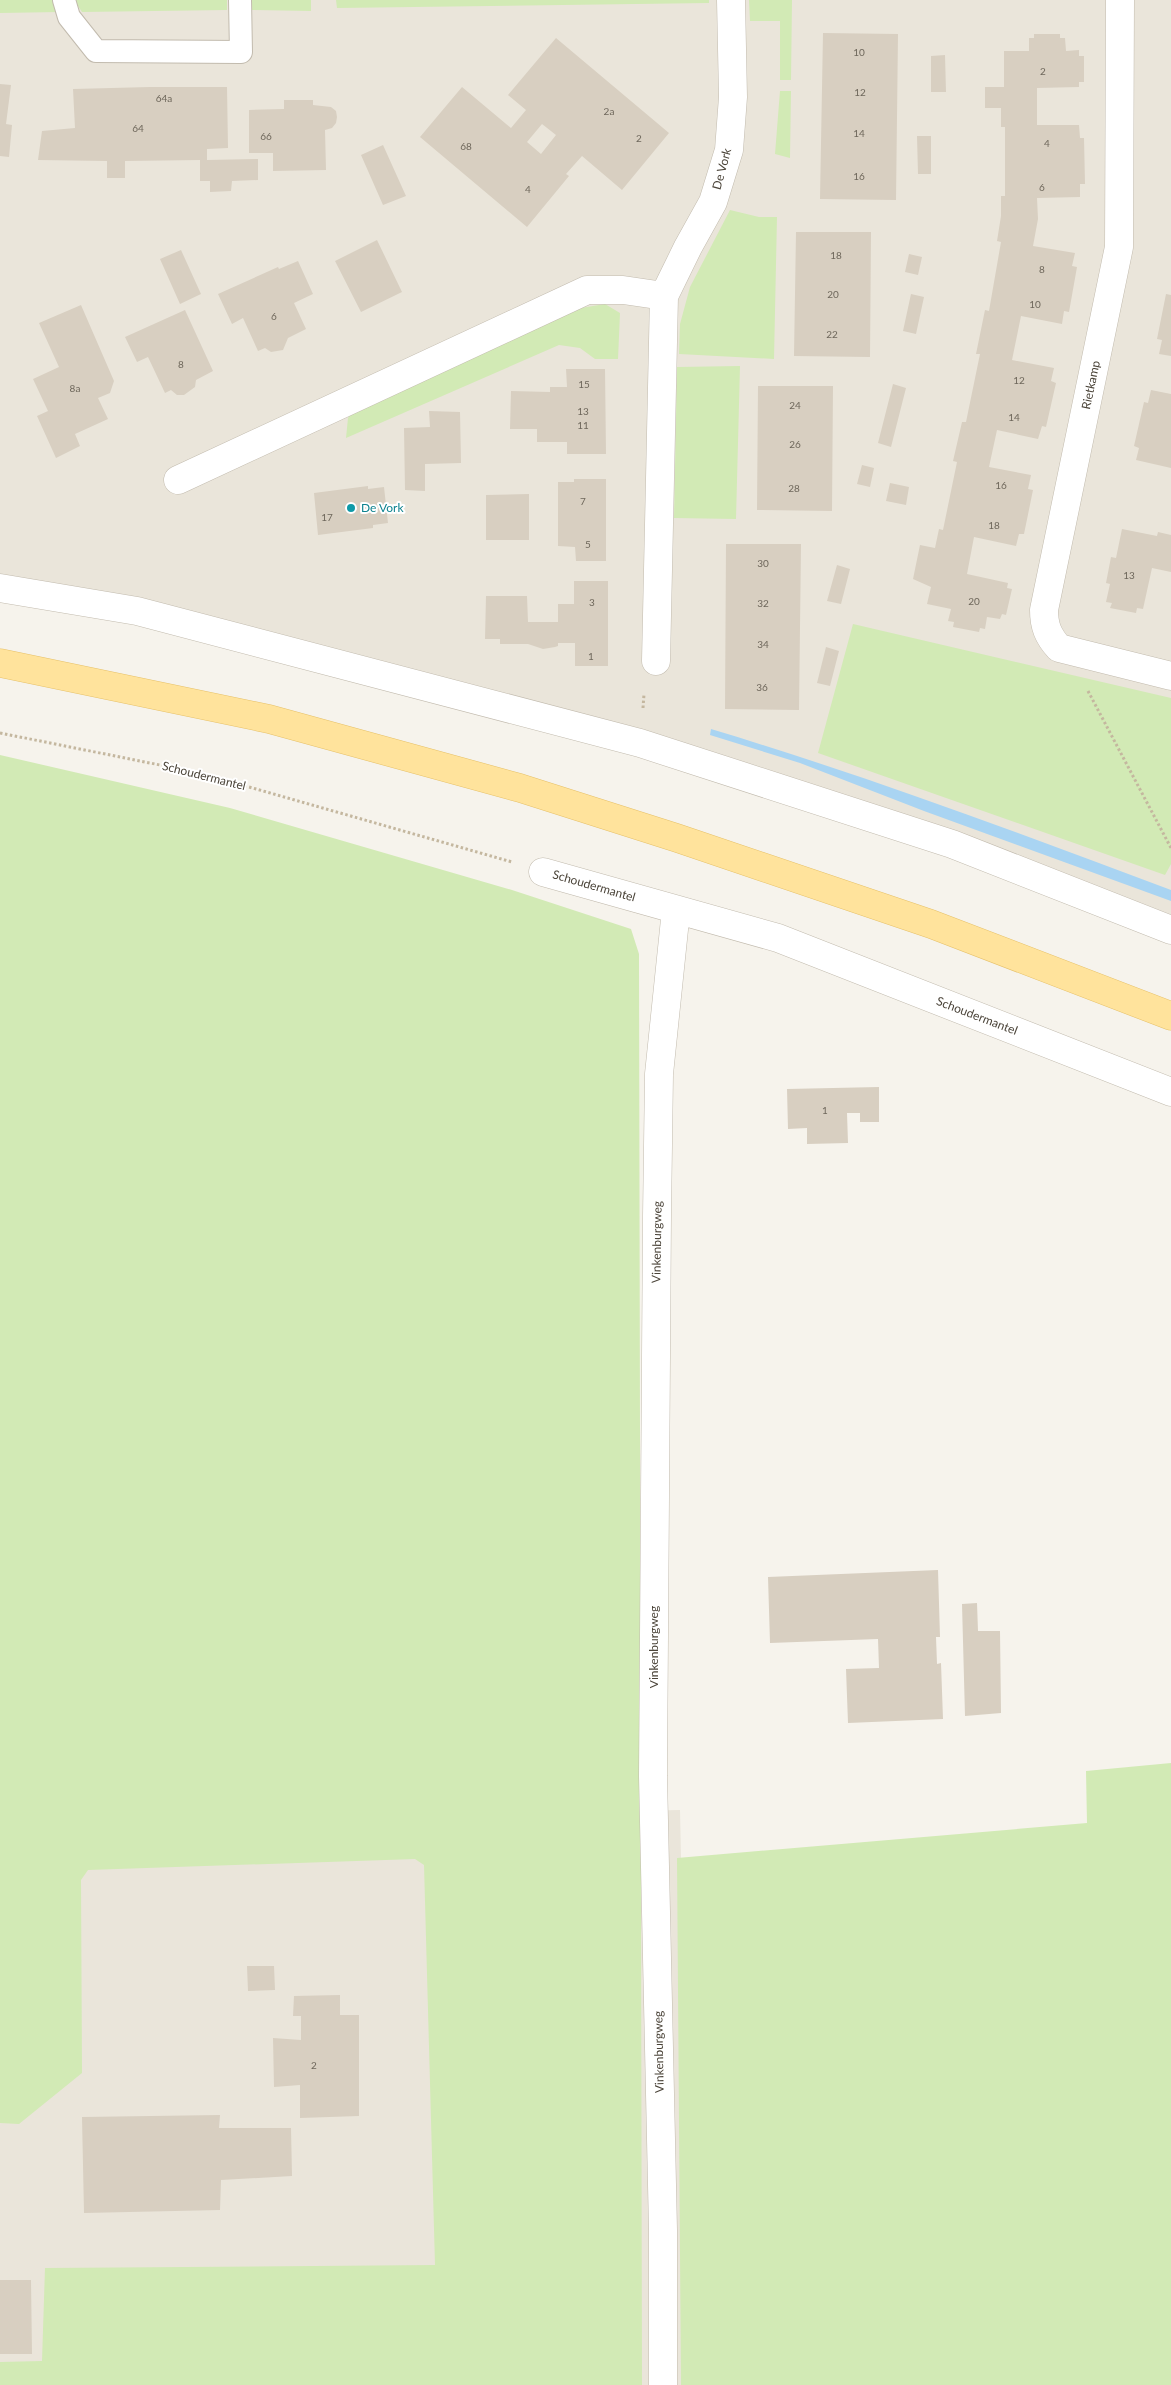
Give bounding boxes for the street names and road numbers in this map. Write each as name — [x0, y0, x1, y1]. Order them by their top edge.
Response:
street label: De Vork — [709, 146, 734, 191]
street label: Rietkamp — [1078, 359, 1103, 411]
street label: Schoudermantel — [161, 758, 248, 793]
street label: Schoudermantel — [551, 866, 637, 905]
street label: Schoudermantel — [934, 993, 1020, 1038]
street label: Vinkenburgweg — [648, 1201, 665, 1283]
street label: Vinkenburgweg — [646, 1606, 661, 1688]
street label: Vinkenburgweg — [650, 2011, 667, 2093]

